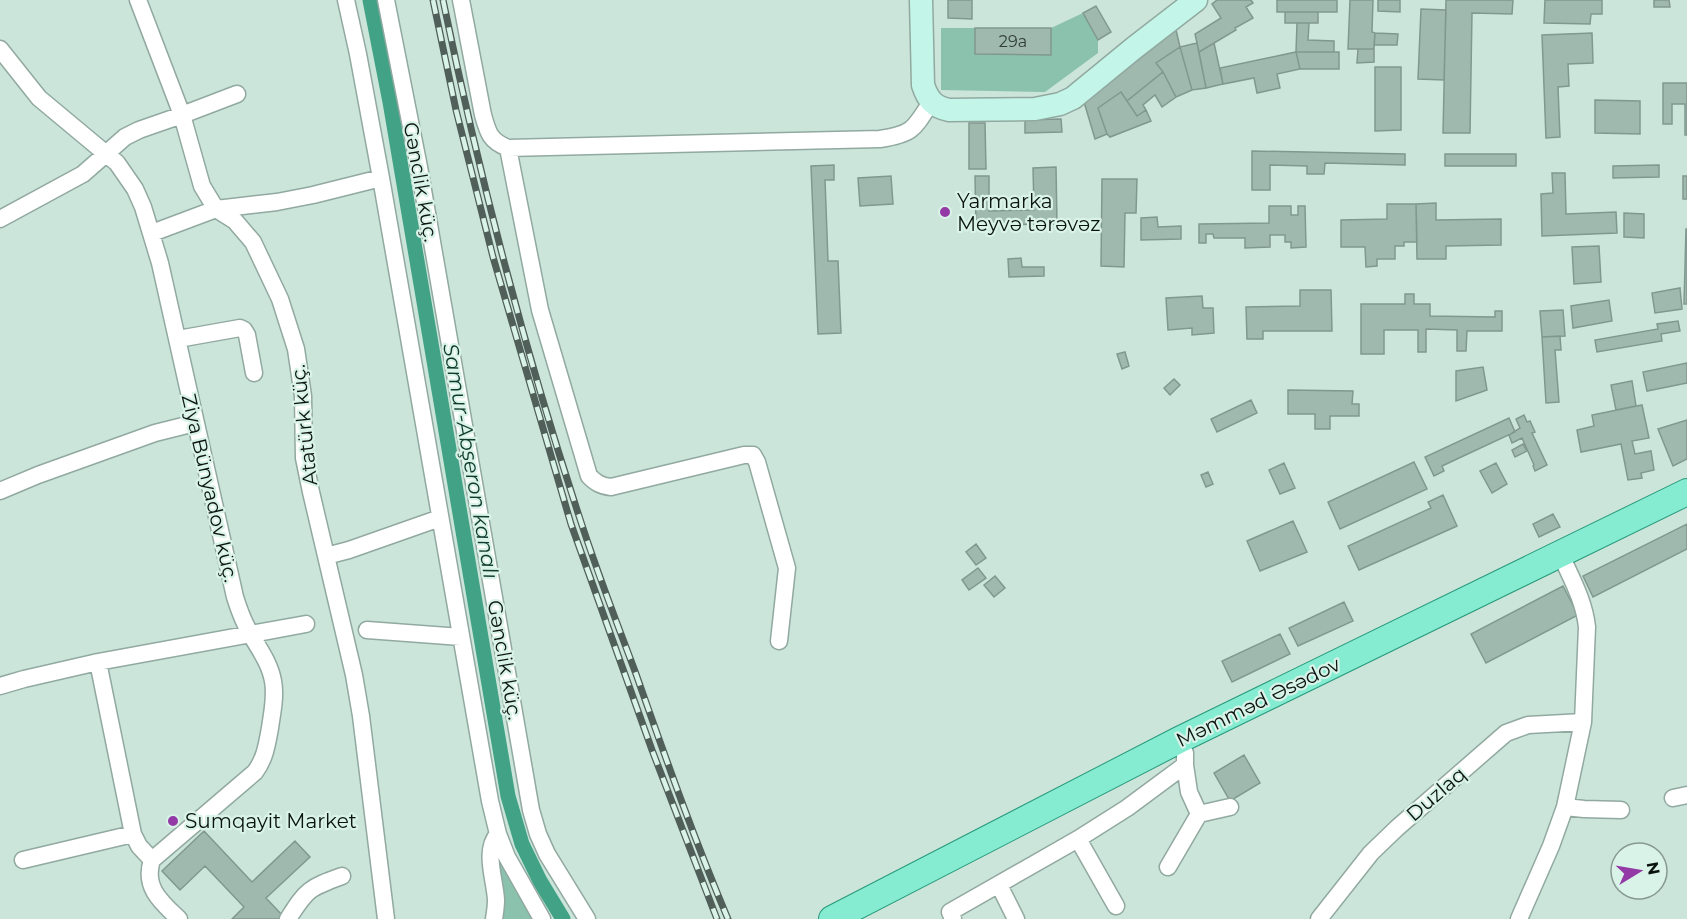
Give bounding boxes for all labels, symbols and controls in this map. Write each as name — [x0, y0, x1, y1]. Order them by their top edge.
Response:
house number: 29a — [999, 32, 1027, 51]
street label: Gənclik küç. — [399, 120, 443, 244]
place label: Yarmarka Meyvә tәrәvәz — [957, 189, 1100, 236]
marker: Yarmarka Meyvә tәrәvәz — [938, 205, 952, 219]
water label: Samur-Abşeron kanalı — [438, 341, 504, 581]
street label: Atatürk küç. — [286, 363, 322, 487]
street label: Ziya Bünyadov küç. — [177, 391, 243, 585]
street label: Gənclik küç. — [483, 598, 527, 722]
street label: Məmməd Əsədov — [1172, 652, 1344, 752]
street label: Duzlaq — [1401, 762, 1471, 826]
place label: Sumqayit Market — [185, 809, 357, 833]
marker: Sumqayit Market — [166, 814, 180, 828]
north arrow — [1609, 841, 1669, 901]
text: N — [1643, 860, 1664, 876]

